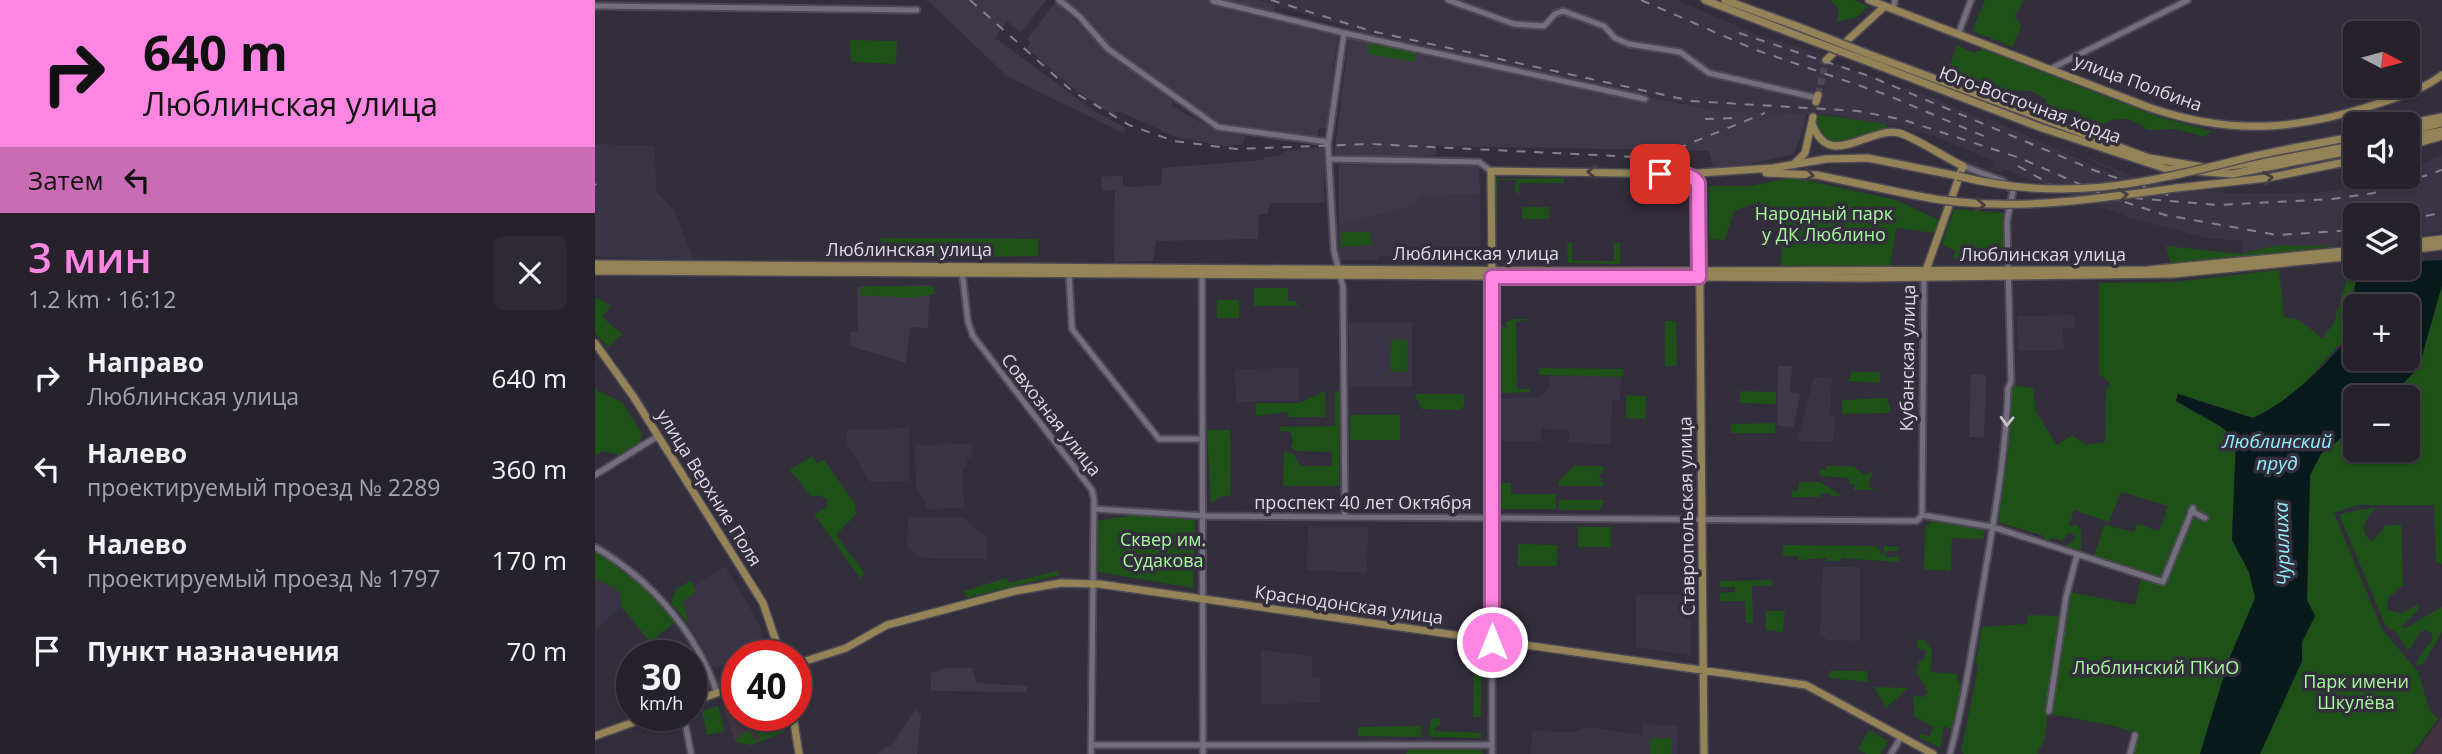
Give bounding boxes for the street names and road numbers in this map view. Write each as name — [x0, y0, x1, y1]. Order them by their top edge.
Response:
street label: улица Полбина — [2071, 48, 2206, 116]
street label: Юго-Восточная хорда — [1936, 60, 2125, 148]
street label: Люблинская улица — [826, 237, 992, 261]
street label: Люблинская улица — [1393, 241, 1559, 265]
street label: Люблинская улица — [1960, 242, 2126, 266]
street label: Кубанская улица — [1894, 284, 1920, 432]
street label: Совхозная улица — [996, 348, 1107, 481]
street label: улица Верхние Поля — [652, 404, 768, 570]
street label: Ставропольская улица — [1672, 416, 1700, 616]
street label: проспект 40 лет Октября — [1254, 490, 1472, 514]
street label: Краснодонская улица — [1253, 579, 1445, 629]

